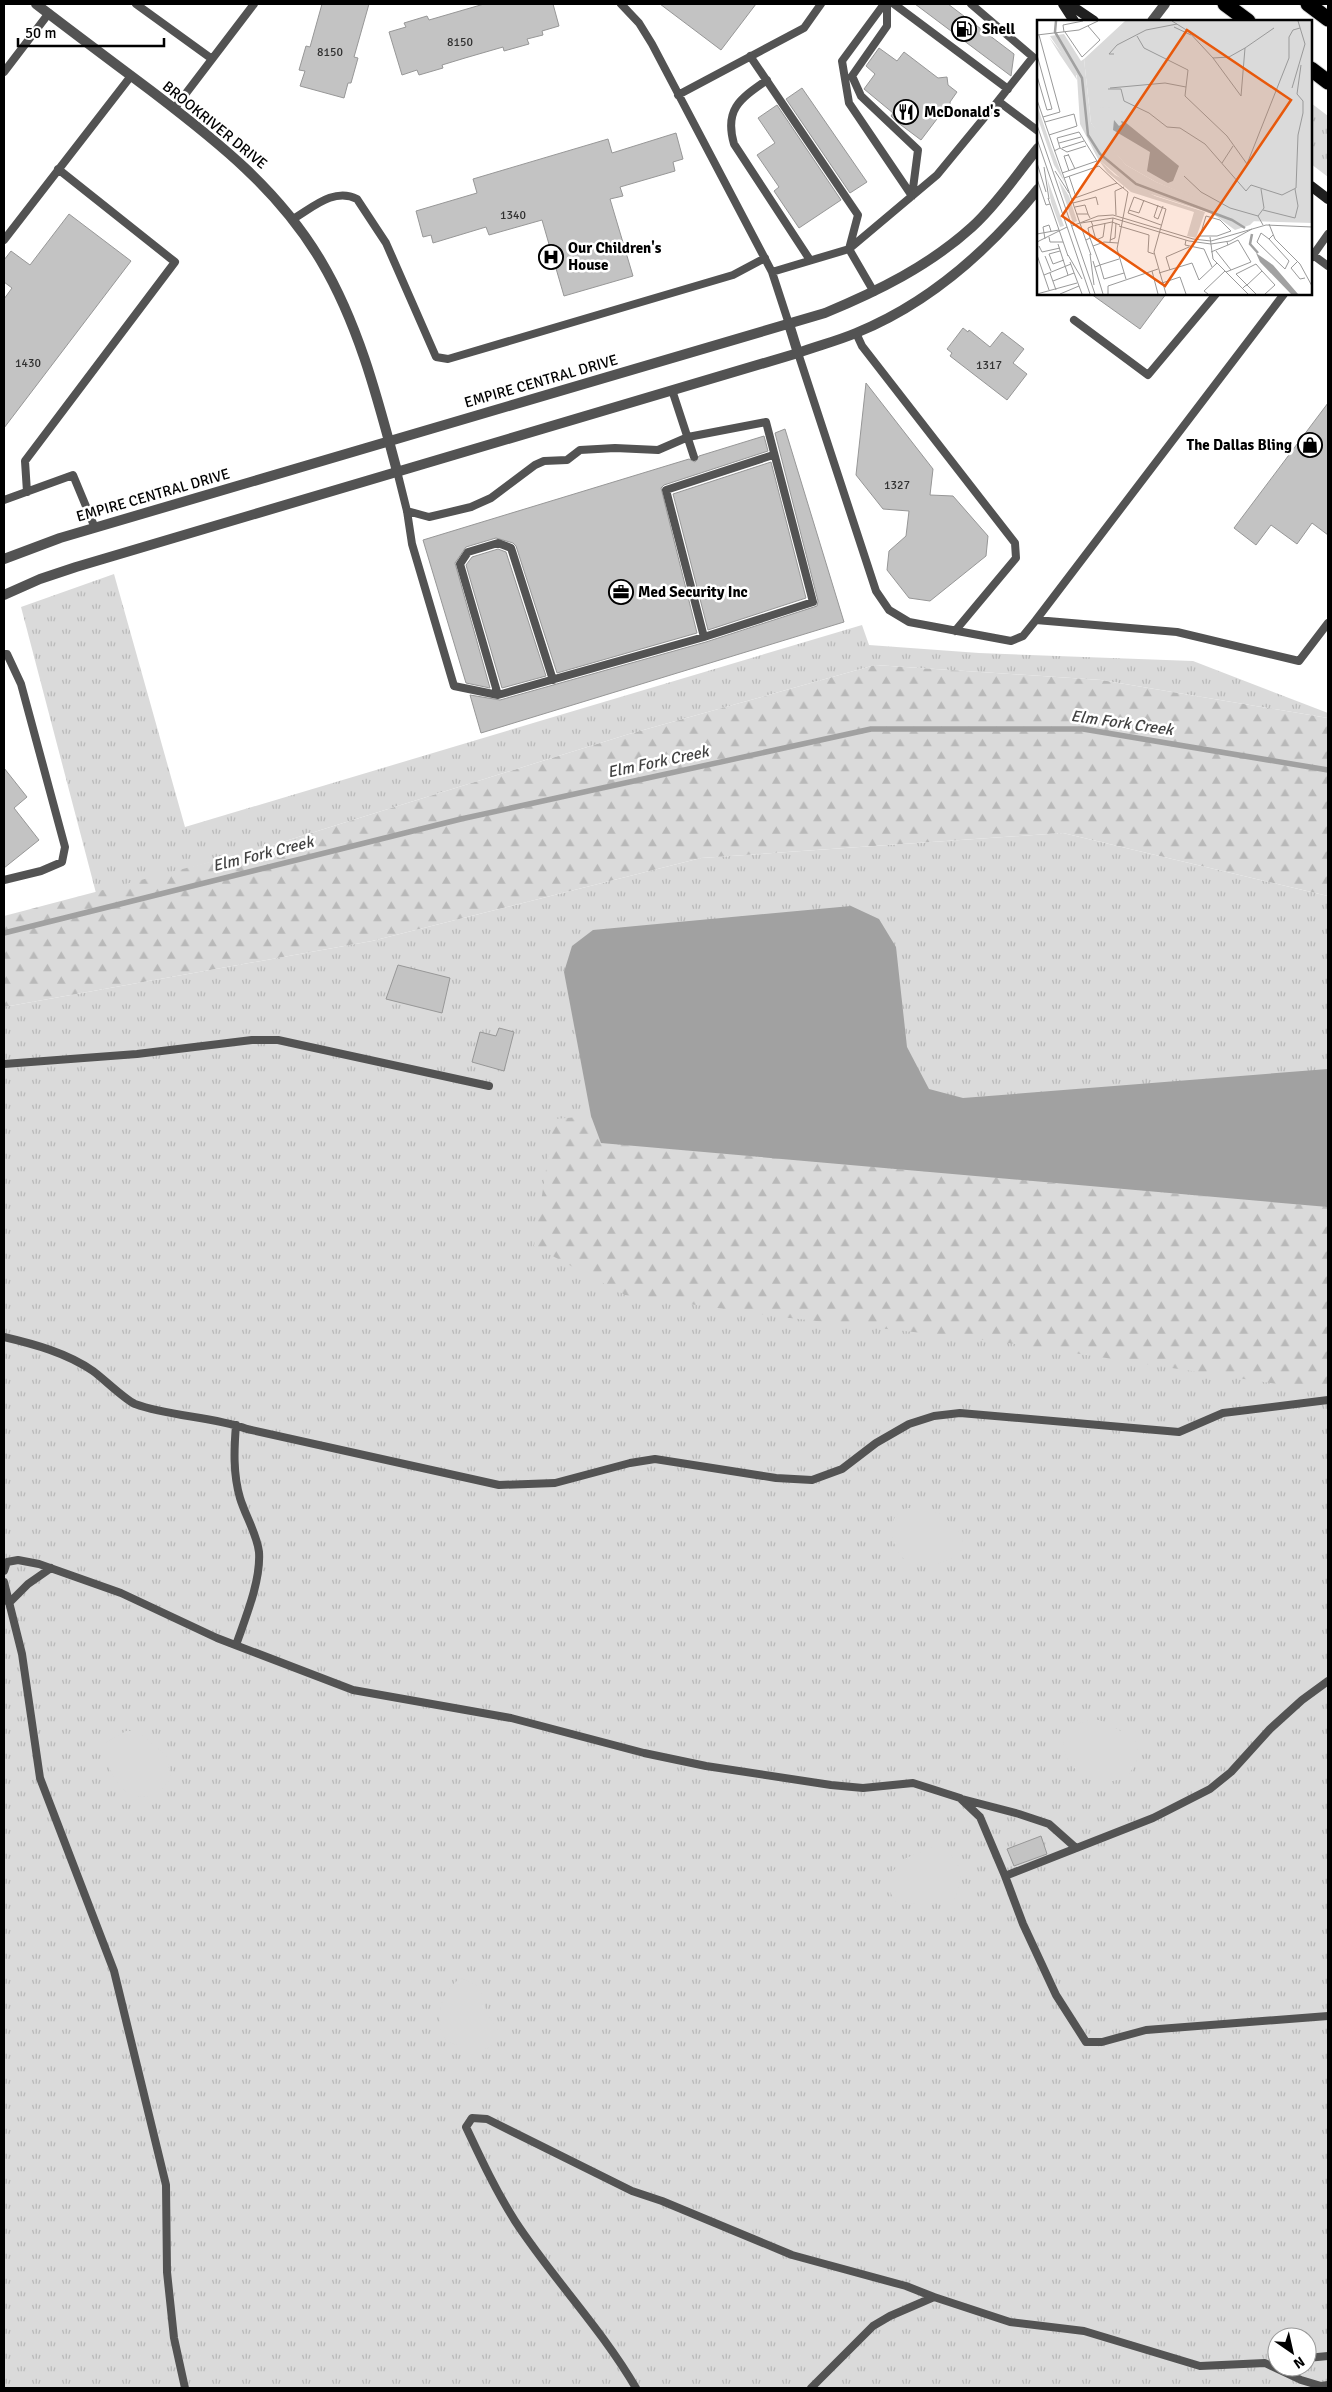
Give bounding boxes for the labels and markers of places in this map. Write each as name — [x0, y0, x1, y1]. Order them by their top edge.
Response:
fuel station icon: Shell — [951, 16, 977, 42]
place label: Shell — [982, 20, 1015, 38]
restaurant icon: McDonald's — [893, 99, 919, 125]
place label: McDonald's — [924, 103, 1001, 121]
place label: Our Children's House — [568, 239, 662, 274]
hospital icon: Our Children's House — [538, 244, 564, 270]
shop icon: The Dallas Bling — [1297, 432, 1323, 458]
place label: The Dallas Bling — [1187, 436, 1292, 454]
office icon: Med Security Inc — [608, 579, 634, 605]
place label: Med Security Inc — [638, 583, 748, 601]

